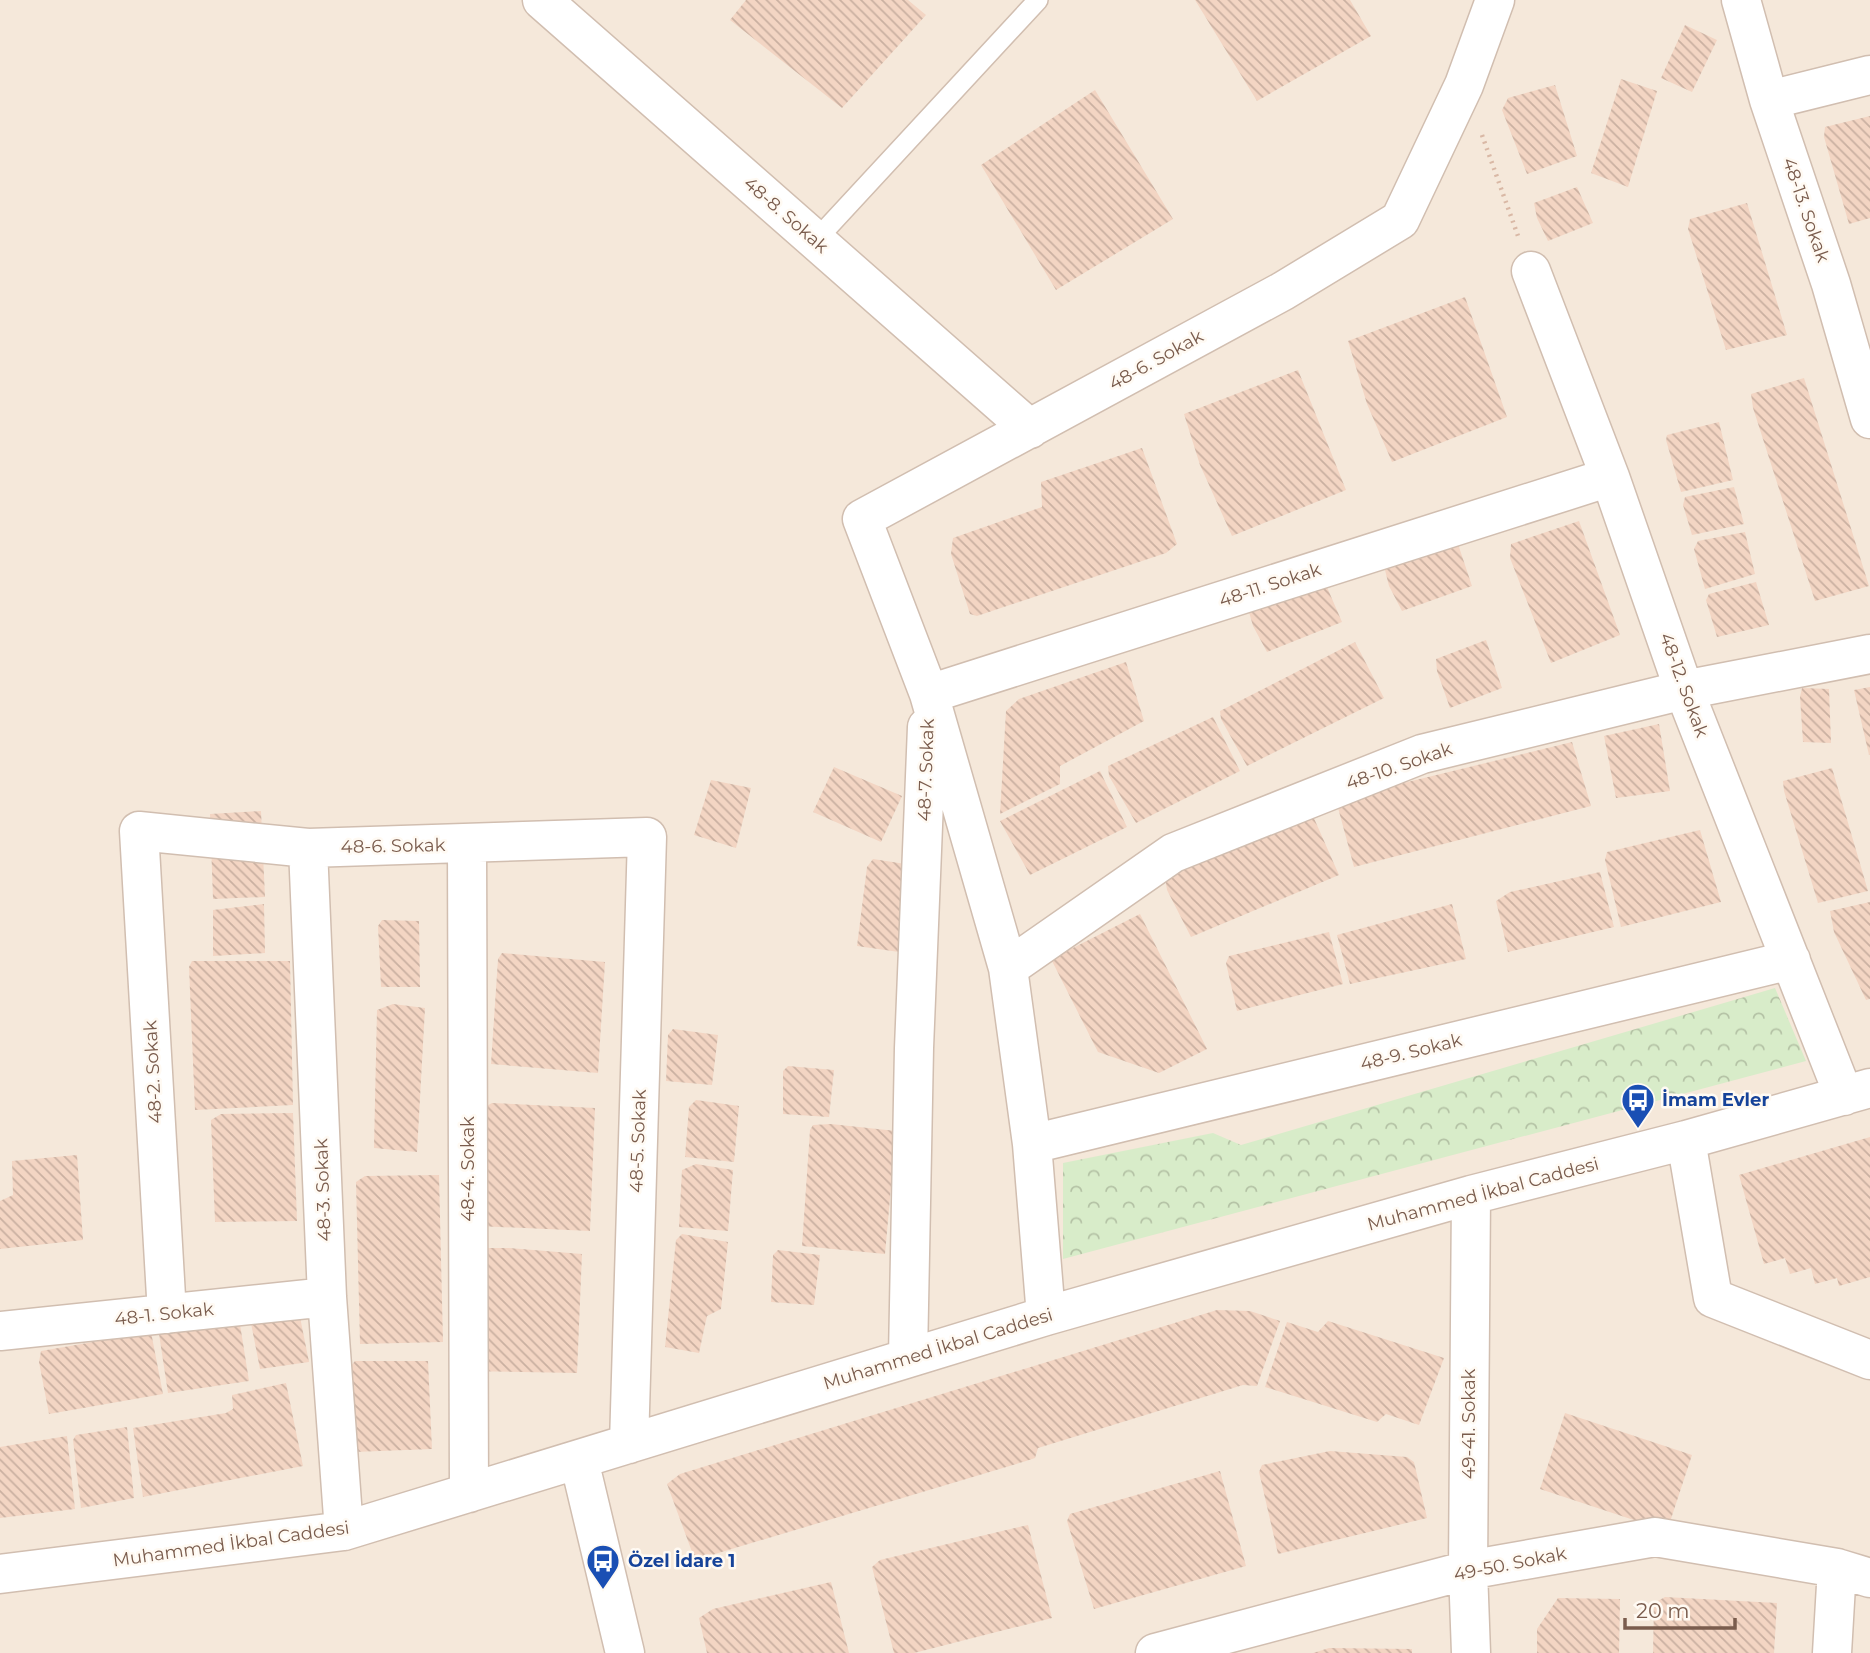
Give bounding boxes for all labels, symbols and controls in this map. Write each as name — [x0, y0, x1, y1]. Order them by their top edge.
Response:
street label: 48-13. Sokak — [1778, 155, 1834, 266]
street label: 48-8. Sokak — [739, 172, 833, 258]
street label: 48-6. Sokak — [1105, 325, 1207, 395]
street label: 48-11. Sokak — [1216, 558, 1324, 612]
street label: 48-12. Sokak — [1655, 630, 1713, 741]
street label: 48-7. Sokak — [913, 718, 939, 822]
street label: 48-10. Sokak — [1343, 737, 1455, 795]
street label: 48-6. Sokak — [341, 834, 446, 858]
street label: 48-2. Sokak — [139, 1020, 167, 1124]
street label: 48-9. Sokak — [1358, 1029, 1464, 1075]
bus stop icon: İmam Evler — [1619, 1081, 1657, 1130]
street label: 48-5. Sokak — [625, 1089, 651, 1193]
place label: İmam Evler — [1662, 1089, 1769, 1111]
street label: 48-4. Sokak — [457, 1116, 479, 1222]
street label: 48-3. Sokak — [310, 1138, 336, 1242]
street label: Muhammed İkbal Caddesi — [1365, 1152, 1601, 1236]
street label: 48-1. Sokak — [113, 1298, 215, 1330]
street label: Muhammed İkbal Caddesi — [821, 1304, 1055, 1394]
street label: 49-41. Sokak — [1458, 1368, 1480, 1479]
street label: Muhammed İkbal Caddesi — [111, 1516, 351, 1572]
bus stop icon: Özel İdare 1 — [584, 1542, 622, 1591]
street label: 49-50. Sokak — [1452, 1542, 1569, 1586]
place label: Özel İdare 1 — [628, 1550, 735, 1572]
scale bar — [1625, 1586, 1735, 1630]
text: 20 m — [1636, 1598, 1690, 1623]

